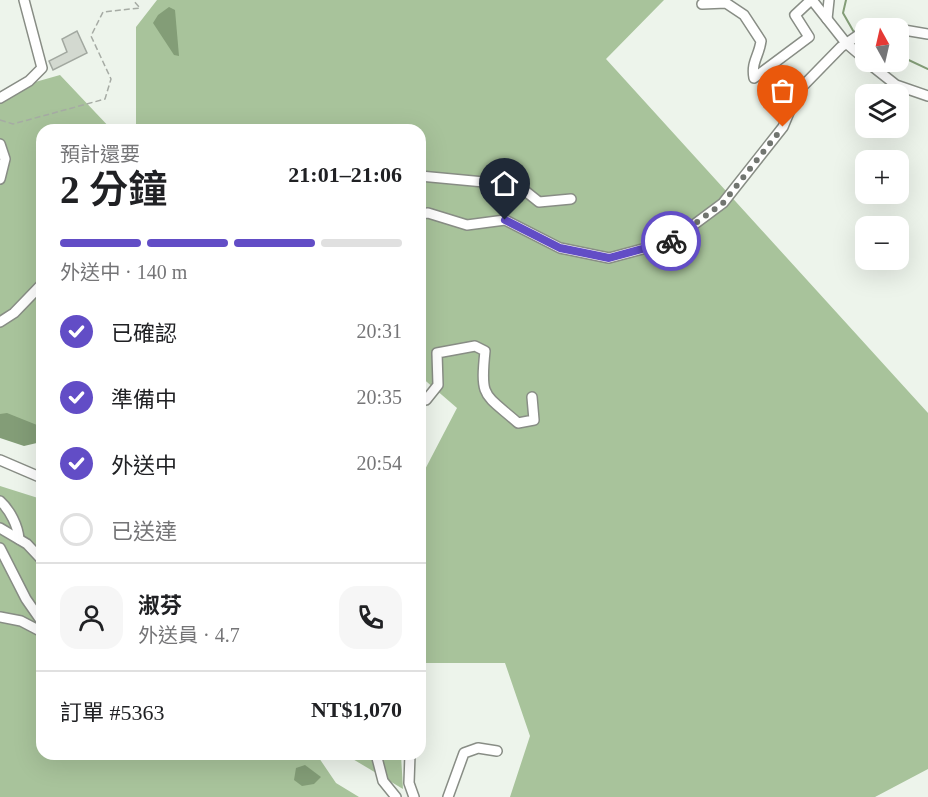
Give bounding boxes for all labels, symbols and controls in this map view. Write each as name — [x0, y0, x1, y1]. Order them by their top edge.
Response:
north arrow — [855, 18, 909, 72]
map controls — [855, 18, 909, 270]
pin — [757, 65, 808, 127]
icon: bag — [766, 74, 799, 107]
button: layers — [855, 84, 909, 138]
text: 預計還要 — [60, 143, 140, 165]
button: + — [855, 150, 909, 204]
pin — [479, 158, 530, 220]
text: 21:01–21:06 — [288, 162, 402, 187]
icon: home — [488, 167, 521, 200]
text: 2 分鐘 — [60, 168, 167, 211]
courier — [641, 211, 701, 271]
button: − — [855, 216, 909, 270]
icon: bike — [655, 225, 688, 258]
text: 外送中 · 140 m — [60, 261, 187, 283]
icon: check — [60, 315, 93, 348]
text: 20:31 — [356, 320, 402, 342]
text: 已確認 — [111, 321, 177, 346]
icon: check — [60, 381, 93, 414]
text: 20:35 — [356, 386, 402, 408]
text: 準備中 — [111, 387, 177, 412]
icon: check — [60, 447, 93, 480]
text: 20:54 — [356, 452, 402, 474]
text: 外送中 — [111, 453, 177, 478]
text: 已送達 — [111, 519, 177, 544]
button: person — [60, 586, 123, 649]
button: phone — [339, 586, 402, 649]
text: 淑芬 — [138, 593, 182, 618]
text: 外送員 · 4.7 — [138, 624, 240, 646]
text: NT$1,070 — [311, 697, 402, 722]
text: 訂單 #5363 — [60, 700, 165, 725]

